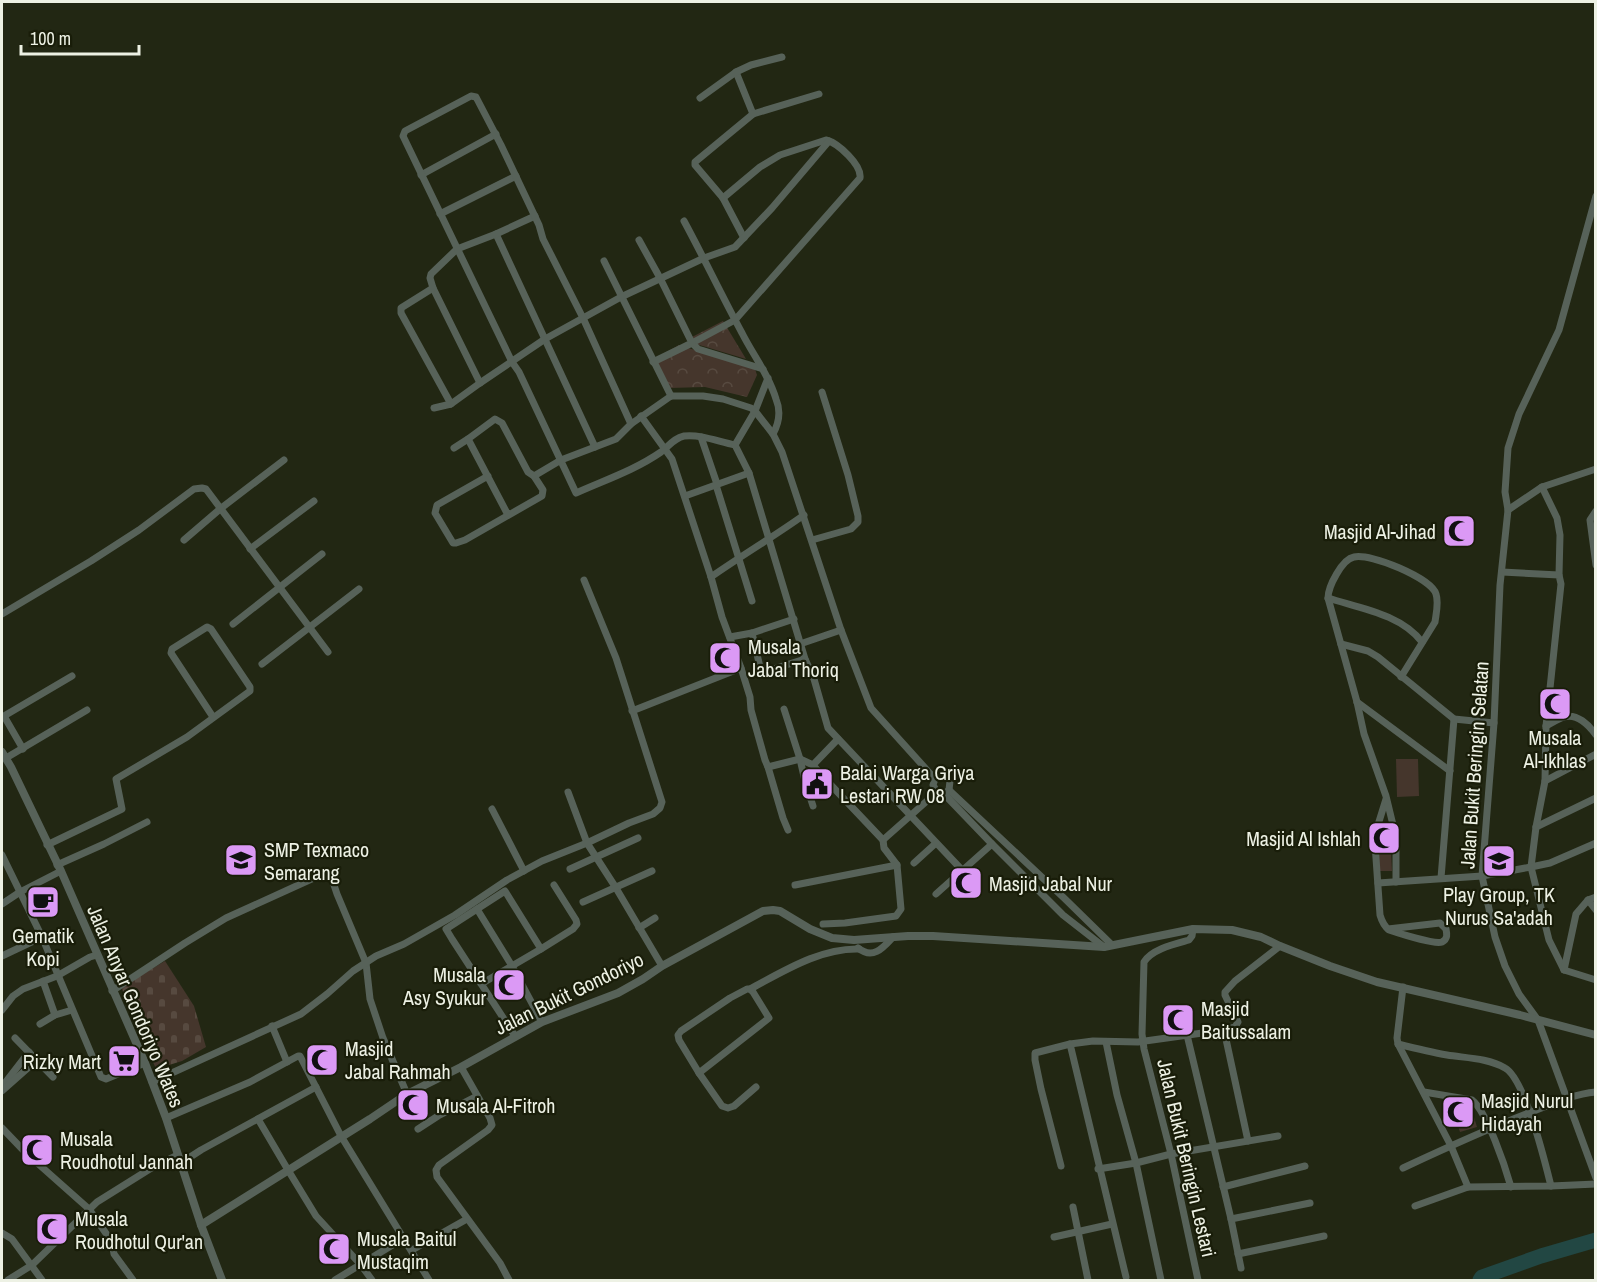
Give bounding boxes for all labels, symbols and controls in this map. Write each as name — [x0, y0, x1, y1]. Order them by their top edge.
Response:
scale bar — [21, 18, 140, 56]
text: 100 m — [30, 26, 71, 51]
mosque icon: Masjid Al-Jihad — [1441, 513, 1477, 549]
place label: Masjid Al-Jihad — [1324, 518, 1436, 545]
place label: Musala Jabal Thoriq — [748, 633, 839, 683]
mosque icon: Musala Jabal Thoriq — [707, 640, 743, 676]
street label: Jalan Bukit Beringin Selatan — [1453, 660, 1495, 870]
mosque icon: Musala Al-Ikhlas — [1537, 686, 1573, 722]
place label: Musala Al-Ikhlas — [1523, 724, 1586, 774]
place label: Balai Warga Griya Lestari RW 08 — [840, 759, 974, 809]
public building icon: Balai Warga Griya Lestari RW 08 — [799, 766, 835, 802]
mosque icon: Masjid Al Ishlah — [1366, 820, 1402, 856]
place label: Masjid Al Ishlah — [1246, 825, 1361, 852]
place label: SMP Texmaco Semarang — [264, 836, 369, 886]
school or university icon: SMP Texmaco Semarang — [223, 842, 259, 878]
school or university icon: Play Group, TK Nurus Sa'adah — [1481, 843, 1517, 879]
mosque icon: Masjid Jabal Nur — [948, 865, 984, 901]
place label: Masjid Jabal Nur — [989, 870, 1113, 897]
place label: Play Group, TK Nurus Sa'adah — [1443, 881, 1555, 931]
cafe icon: Gematik Kopi — [25, 884, 61, 920]
street label: Jalan Anyar Gondoriyo Wates — [81, 901, 191, 1111]
place label: Gematik Kopi — [12, 922, 75, 972]
street label: Jalan Bukit Gondoriyo — [490, 945, 648, 1041]
place label: Musala Asy Syukur — [402, 961, 487, 1011]
mosque icon: Musala Asy Syukur — [491, 967, 527, 1003]
place label: Masjid Baitussalam — [1201, 995, 1291, 1045]
mosque icon: Masjid Baitussalam — [1160, 1002, 1196, 1038]
place label: Masjid Jabal Rahmah — [345, 1035, 451, 1085]
mosque icon: Masjid Jabal Rahmah — [304, 1042, 340, 1078]
supermarket icon: Rizky Mart — [106, 1043, 142, 1079]
place label: Rizky Mart — [23, 1048, 101, 1075]
street label: Jalan Bukit Beringin Lestari — [1151, 1056, 1223, 1260]
mosque icon: Musala Al-Fitroh — [395, 1087, 431, 1123]
place label: Masjid Nurul Hidayah — [1481, 1087, 1573, 1137]
place label: Musala Al-Fitroh — [436, 1092, 555, 1119]
mosque icon: Masjid Nurul Hidayah — [1440, 1094, 1476, 1130]
place label: Musala Roudhotul Jannah — [60, 1125, 193, 1175]
mosque icon: Musala Roudhotul Jannah — [19, 1132, 55, 1168]
place label: Musala Roudhotul Qur'an — [75, 1205, 203, 1255]
mosque icon: Musala Roudhotul Qur'an — [34, 1211, 70, 1247]
place label: Musala Baitul Mustaqim — [357, 1225, 456, 1275]
mosque icon: Musala Baitul Mustaqim — [316, 1231, 352, 1267]

